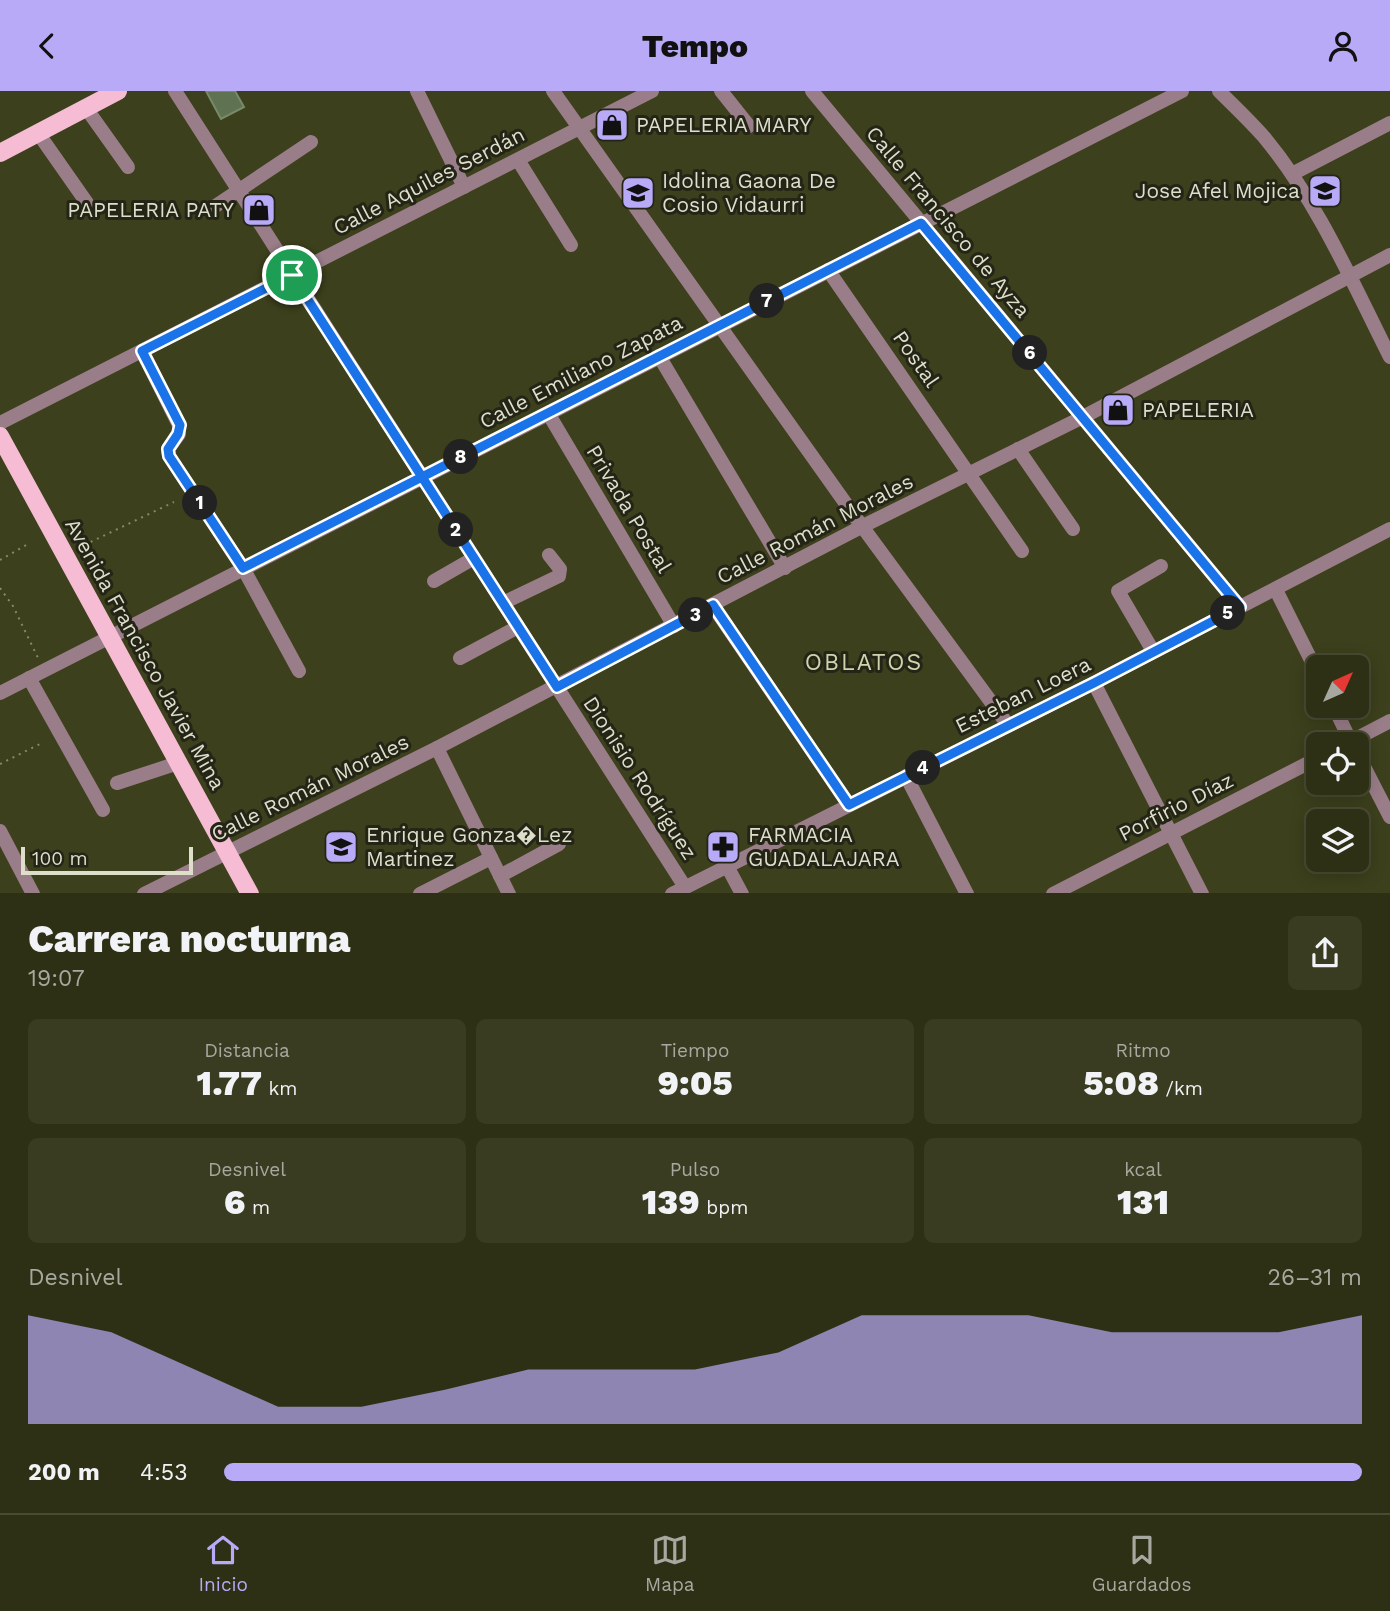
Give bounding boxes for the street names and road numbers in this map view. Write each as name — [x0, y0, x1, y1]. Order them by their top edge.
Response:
street label: Calle Aquiles Serdán — [329, 121, 529, 240]
street label: Calle Francisco de Ayza — [861, 121, 1036, 322]
street label: Calle Emiliano Zapata — [475, 309, 687, 434]
street label: Postal — [888, 326, 945, 392]
street label: Privada Postal — [581, 440, 678, 578]
street label: Calle Román Morales — [713, 468, 917, 589]
street label: Avenida Francisco Javier Mina — [60, 514, 231, 794]
street label: Esteban Loera — [951, 651, 1095, 738]
street label: Dionisio Rodríguez — [578, 692, 702, 864]
street label: Calle Román Morales — [207, 729, 413, 846]
street label: Porfirio Díaz — [1114, 767, 1237, 846]

